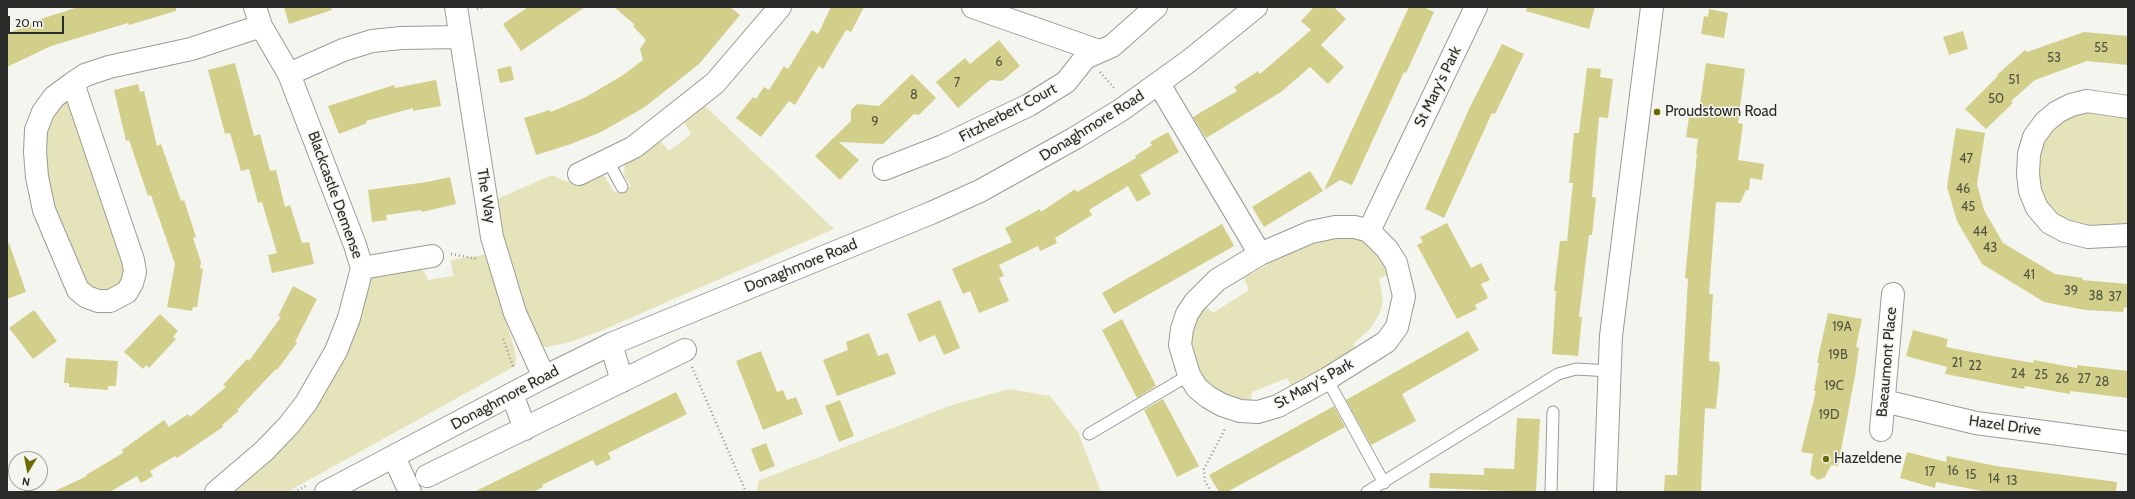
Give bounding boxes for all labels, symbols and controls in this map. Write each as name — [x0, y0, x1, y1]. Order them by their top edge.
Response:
scale bar — [10, 8, 66, 34]
text: 20 m — [15, 15, 43, 30]
house number: 55 — [2094, 40, 2108, 56]
street label: St Mary's Park — [1411, 44, 1465, 130]
house number: 53 — [2047, 50, 2061, 66]
house number: 6 — [995, 54, 1003, 70]
house number: 51 — [2008, 72, 2020, 88]
house number: 7 — [954, 75, 960, 91]
street label: Fitzherbert Court — [956, 80, 1060, 146]
house number: 8 — [910, 87, 918, 103]
street label: Donaghmore Road — [1036, 87, 1148, 165]
house number: 50 — [1988, 91, 2004, 107]
place label: Proudstown Road — [1665, 103, 1777, 121]
marker: Proudstown Road — [1652, 107, 1662, 117]
house number: 9 — [871, 114, 879, 130]
street label: Blackcastle Demense — [304, 129, 366, 261]
house number: 47 — [1959, 151, 1973, 167]
street label: The Way — [473, 167, 499, 225]
house number: 46 — [1956, 181, 1970, 197]
house number: 45 — [1961, 199, 1975, 215]
house number: 44 — [1972, 224, 1988, 240]
street label: Donaghmore Road — [742, 235, 860, 297]
house number: 43 — [1983, 240, 1997, 256]
house number: 41 — [2023, 267, 2035, 283]
house number: 39 — [2064, 283, 2078, 299]
house number: 38 — [2089, 288, 2103, 304]
house number: 37 — [2108, 289, 2122, 305]
street label: Baeaumont Place — [1873, 306, 1901, 418]
house number: 19A — [1832, 319, 1852, 335]
house number: 19B — [1828, 347, 1848, 363]
street label: St Mary's Park — [1271, 355, 1357, 413]
house number: 21 — [1951, 355, 1963, 371]
house number: 22 — [1968, 358, 1982, 374]
street label: Donaghmore Road — [448, 362, 562, 434]
house number: 24 — [2011, 366, 2025, 382]
house number: 25 — [2034, 367, 2048, 383]
house number: 26 — [2055, 371, 2069, 387]
house number: 27 — [2077, 371, 2091, 387]
house number: 28 — [2095, 374, 2109, 390]
house number: 19C — [1824, 378, 1844, 394]
house number: 19D — [1818, 407, 1840, 423]
street label: Hazel Drive — [1968, 412, 2042, 440]
place label: Hazeldene — [1834, 450, 1902, 468]
north arrow — [8, 451, 48, 491]
marker: Hazeldene — [1821, 454, 1831, 464]
house number: 16 — [1947, 463, 1959, 479]
house number: 17 — [1925, 464, 1935, 480]
house number: 15 — [1965, 467, 1977, 483]
house number: 14 — [1988, 471, 2000, 487]
house number: 13 — [2006, 473, 2018, 489]
text: N — [21, 474, 31, 489]

